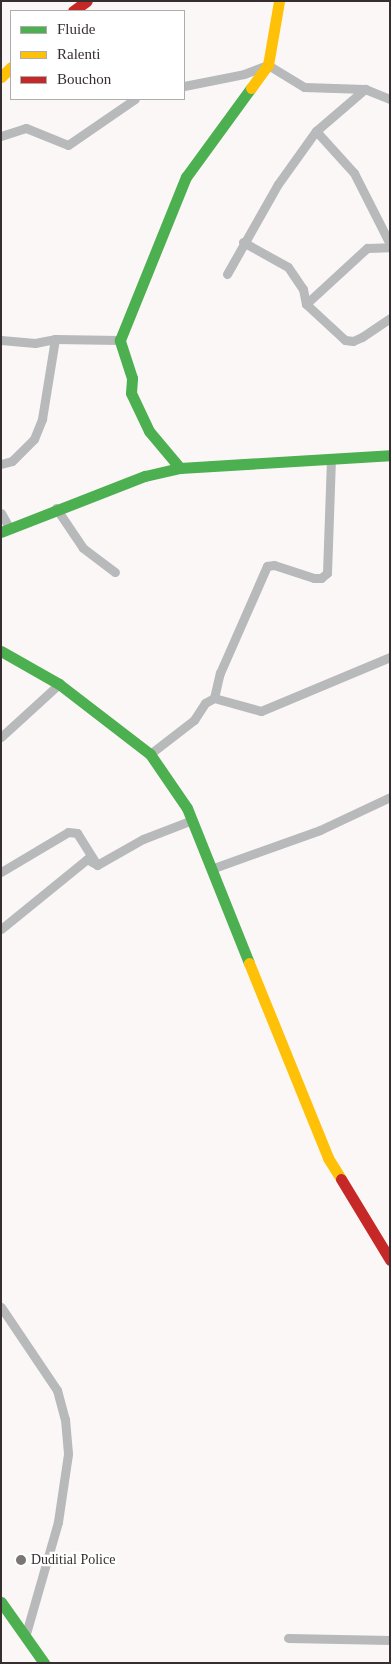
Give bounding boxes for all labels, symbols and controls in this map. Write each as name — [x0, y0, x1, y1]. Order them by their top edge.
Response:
legend — [10, 10, 185, 100]
text: Fluide — [57, 21, 95, 37]
text: Ralenti — [57, 46, 100, 62]
text: Bouchon — [57, 71, 111, 87]
place label: Duditial Police — [31, 1552, 115, 1568]
marker: Duditial Police — [15, 1554, 27, 1566]

